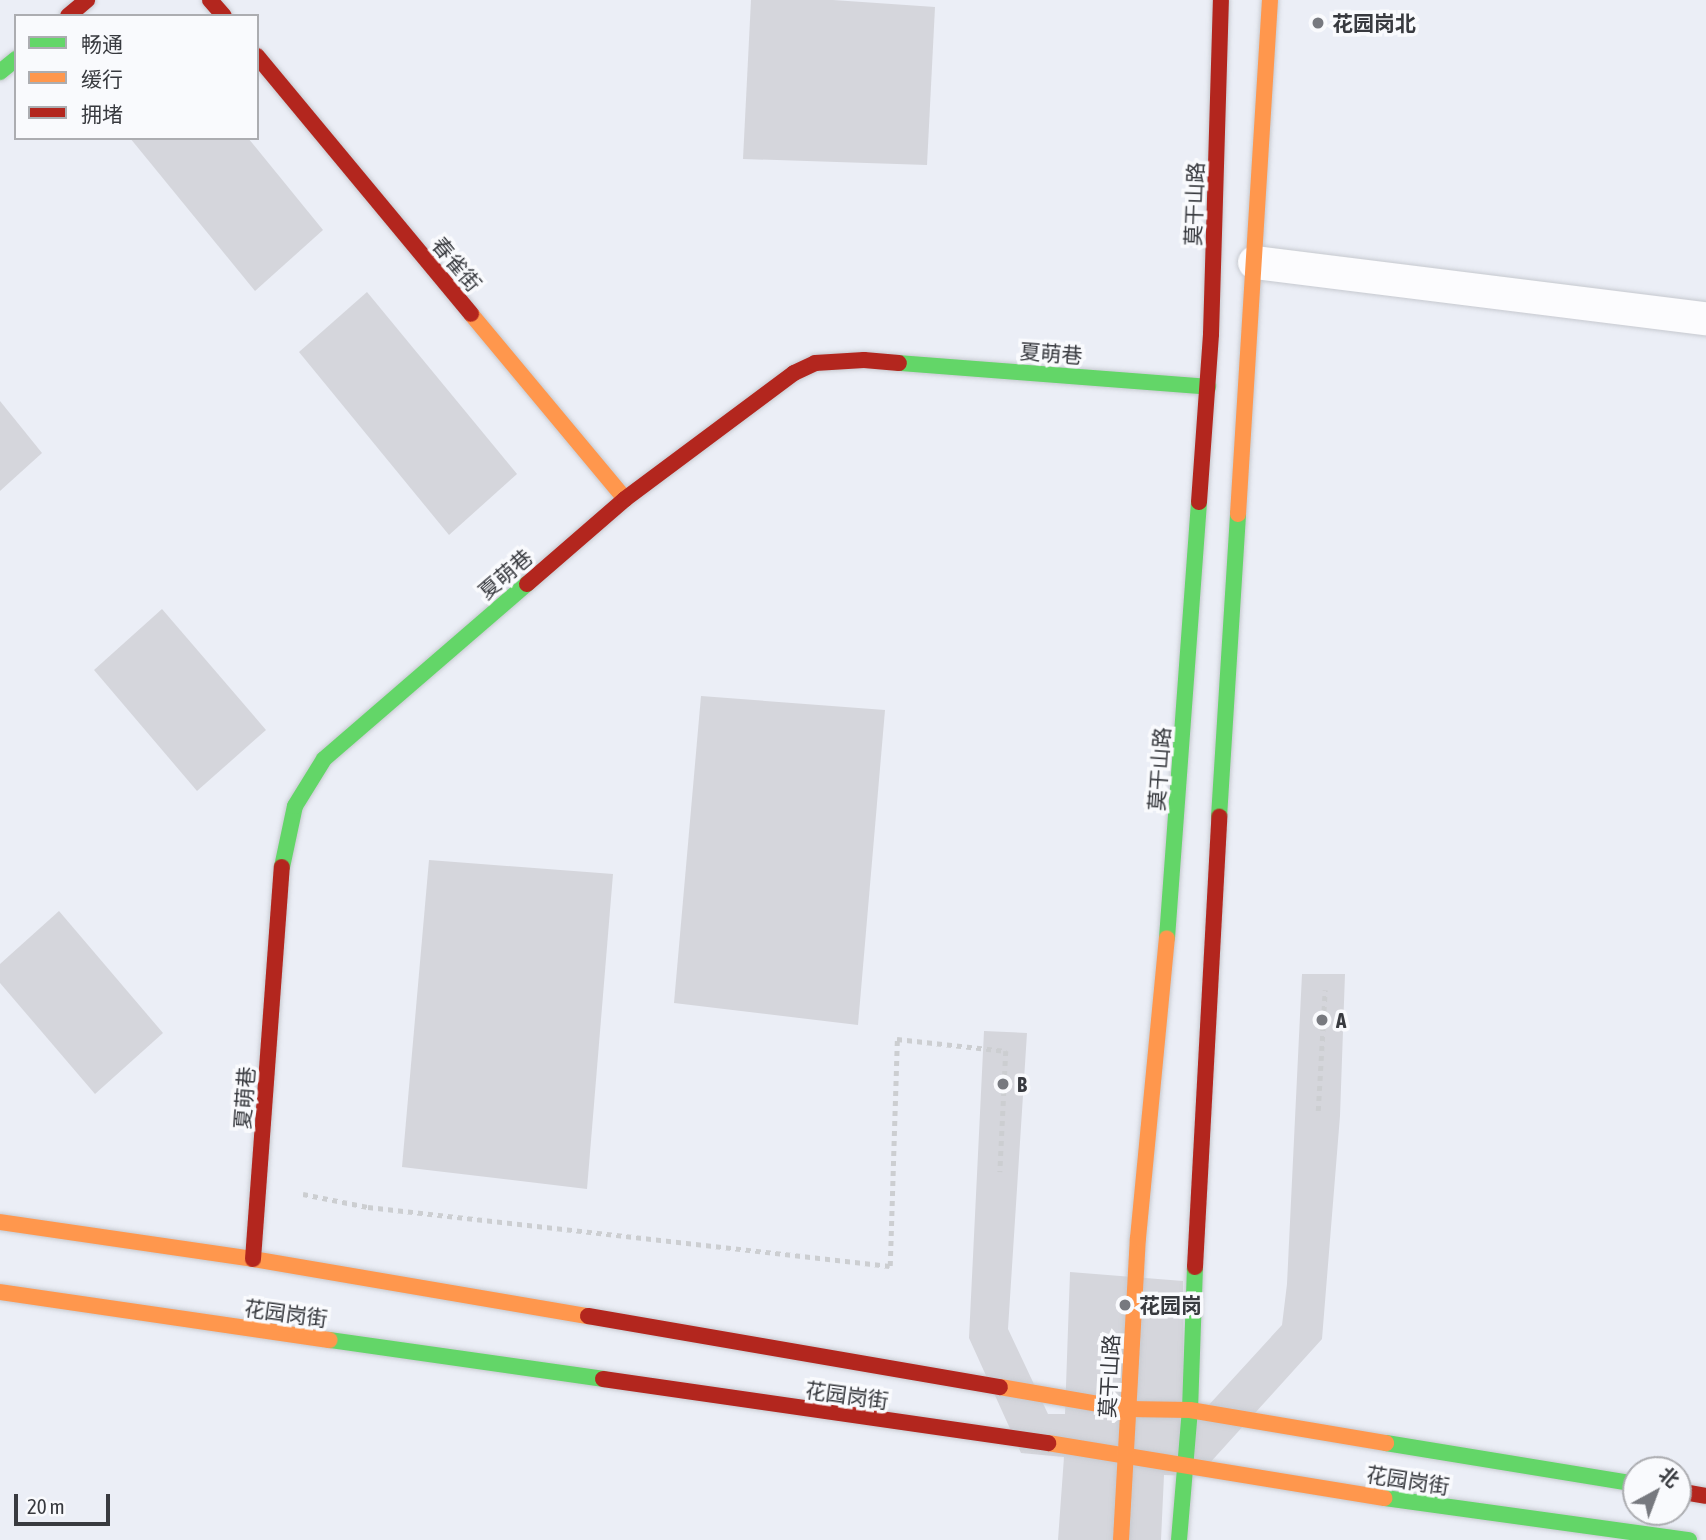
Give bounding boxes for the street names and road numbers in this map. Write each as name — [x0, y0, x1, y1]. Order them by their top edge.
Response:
street label: 莫干山路 — [1180, 162, 1208, 246]
street label: 春雀街 — [427, 232, 487, 296]
street label: 夏萌巷 — [1019, 338, 1083, 368]
street label: 夏萌巷 — [473, 544, 537, 604]
street label: 莫干山路 — [1144, 726, 1174, 812]
street label: 夏萌巷 — [229, 1066, 259, 1130]
street label: 花园岗街 — [243, 1295, 329, 1331]
street label: 莫干山路 — [1094, 1333, 1124, 1419]
street label: 花园岗街 — [804, 1377, 890, 1413]
street label: 花园岗街 — [1365, 1461, 1451, 1499]

